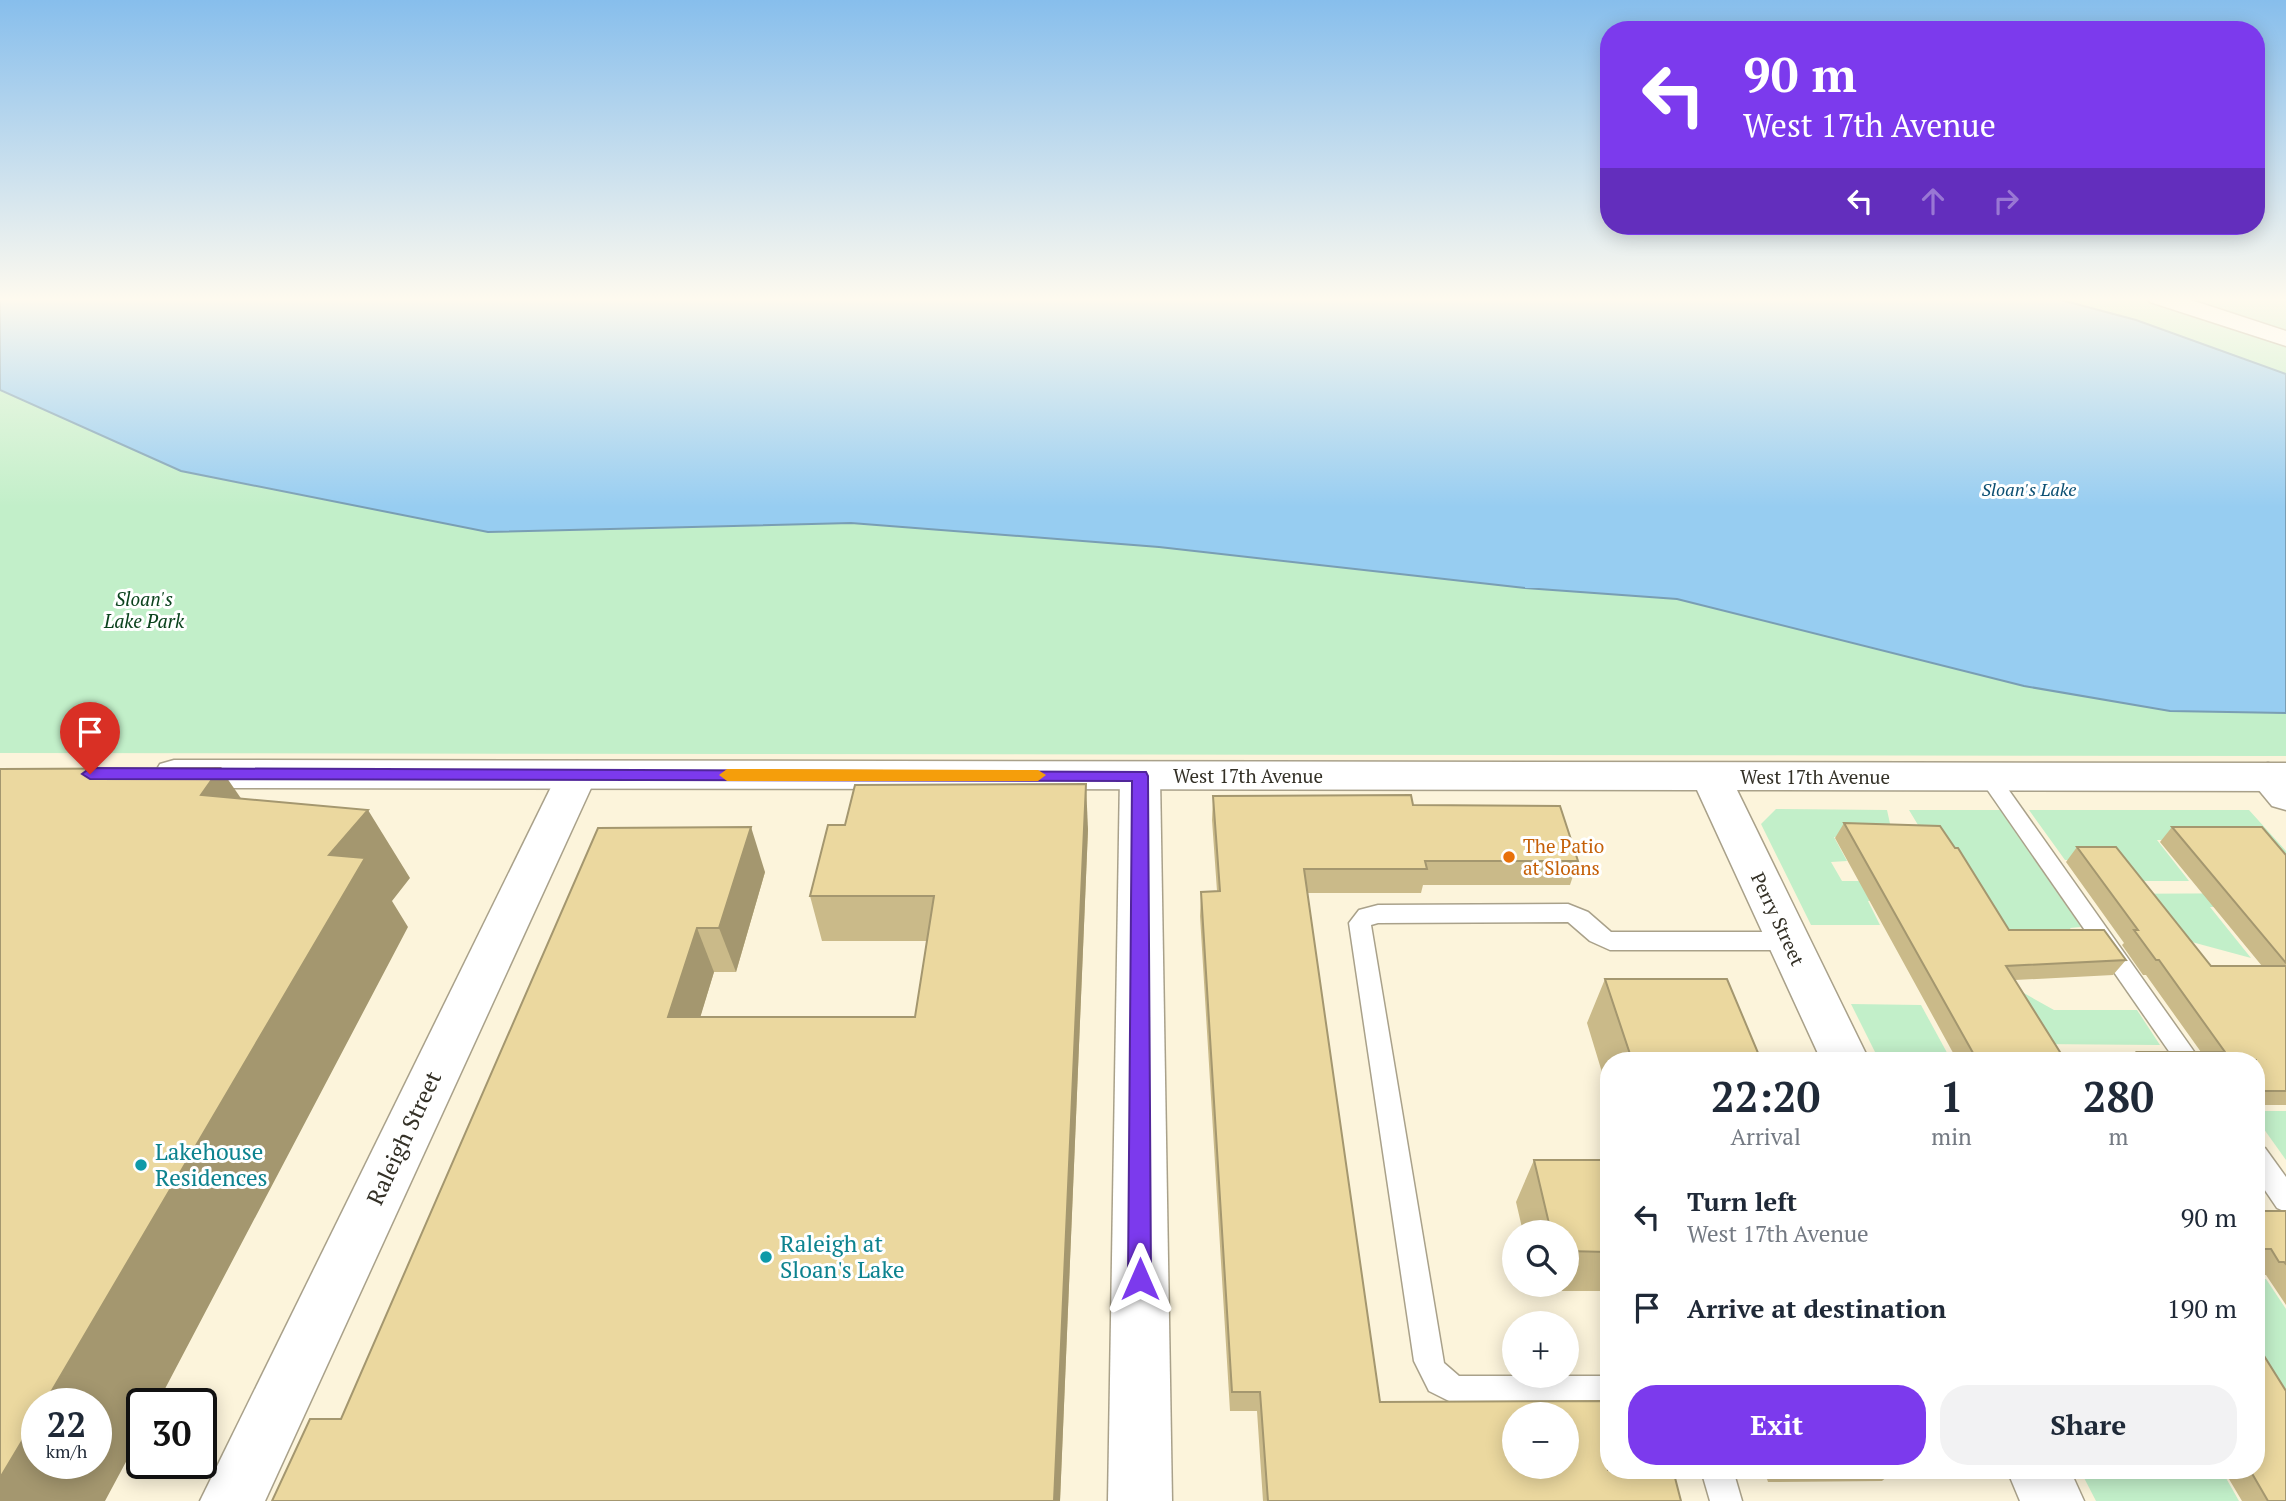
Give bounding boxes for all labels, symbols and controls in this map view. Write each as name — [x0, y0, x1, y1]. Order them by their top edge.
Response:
text: 90 m — [1743, 41, 1857, 106]
icon: left — [1628, 49, 1719, 140]
text: West 17th Avenue — [1743, 104, 1996, 146]
icon: left — [1841, 182, 1879, 220]
icon: ahead — [1914, 182, 1952, 220]
icon: right — [1987, 182, 2025, 220]
water label: Sloan's Lake — [1981, 477, 2077, 501]
park label: Sloan's Lake Park — [103, 586, 185, 633]
pin — [60, 702, 120, 774]
icon: arrive — [71, 713, 109, 751]
street label: West 17th Avenue — [1173, 763, 1323, 788]
street label: West 17th Avenue — [1740, 764, 1890, 789]
place label: The Patio at Sloans — [1523, 833, 1604, 880]
marker: The Patio at Sloans — [1501, 849, 1517, 865]
street label: Perry Street — [1746, 868, 1811, 969]
street label: Raleigh Street — [359, 1065, 448, 1210]
text: 22:20 — [1711, 1068, 1820, 1124]
text: 1 — [1940, 1068, 1963, 1124]
text: 280 — [2083, 1068, 2154, 1124]
text: Arrival — [1730, 1121, 1801, 1152]
text: min — [1931, 1121, 1972, 1152]
text: m — [2108, 1121, 2128, 1152]
place label: Lakehouse Residences — [155, 1136, 268, 1193]
marker: Lakehouse Residences — [133, 1157, 149, 1173]
text: Turn left — [1687, 1184, 1797, 1218]
icon: left — [1628, 1198, 1666, 1236]
text: 90 m — [2181, 1200, 2237, 1234]
text: West 17th Avenue — [1687, 1218, 1869, 1249]
map controls — [1502, 1220, 1579, 1479]
button: search — [1502, 1220, 1579, 1297]
place label: Raleigh at Sloan's Lake — [780, 1228, 905, 1285]
position arrow — [1103, 1242, 1177, 1316]
marker: Raleigh at Sloan's Lake — [758, 1249, 774, 1265]
icon: arrive — [1628, 1289, 1666, 1327]
text: Arrive at destination — [1687, 1291, 1946, 1325]
text: 190 m — [2167, 1291, 2237, 1325]
button: + — [1502, 1311, 1579, 1388]
button: Exit — [1628, 1385, 1926, 1465]
button: Share — [1940, 1385, 2237, 1465]
speed limit sign: 30 — [126, 1388, 217, 1479]
text: 22 — [47, 1401, 86, 1447]
button: − — [1502, 1402, 1579, 1479]
text: km/h — [46, 1439, 87, 1463]

